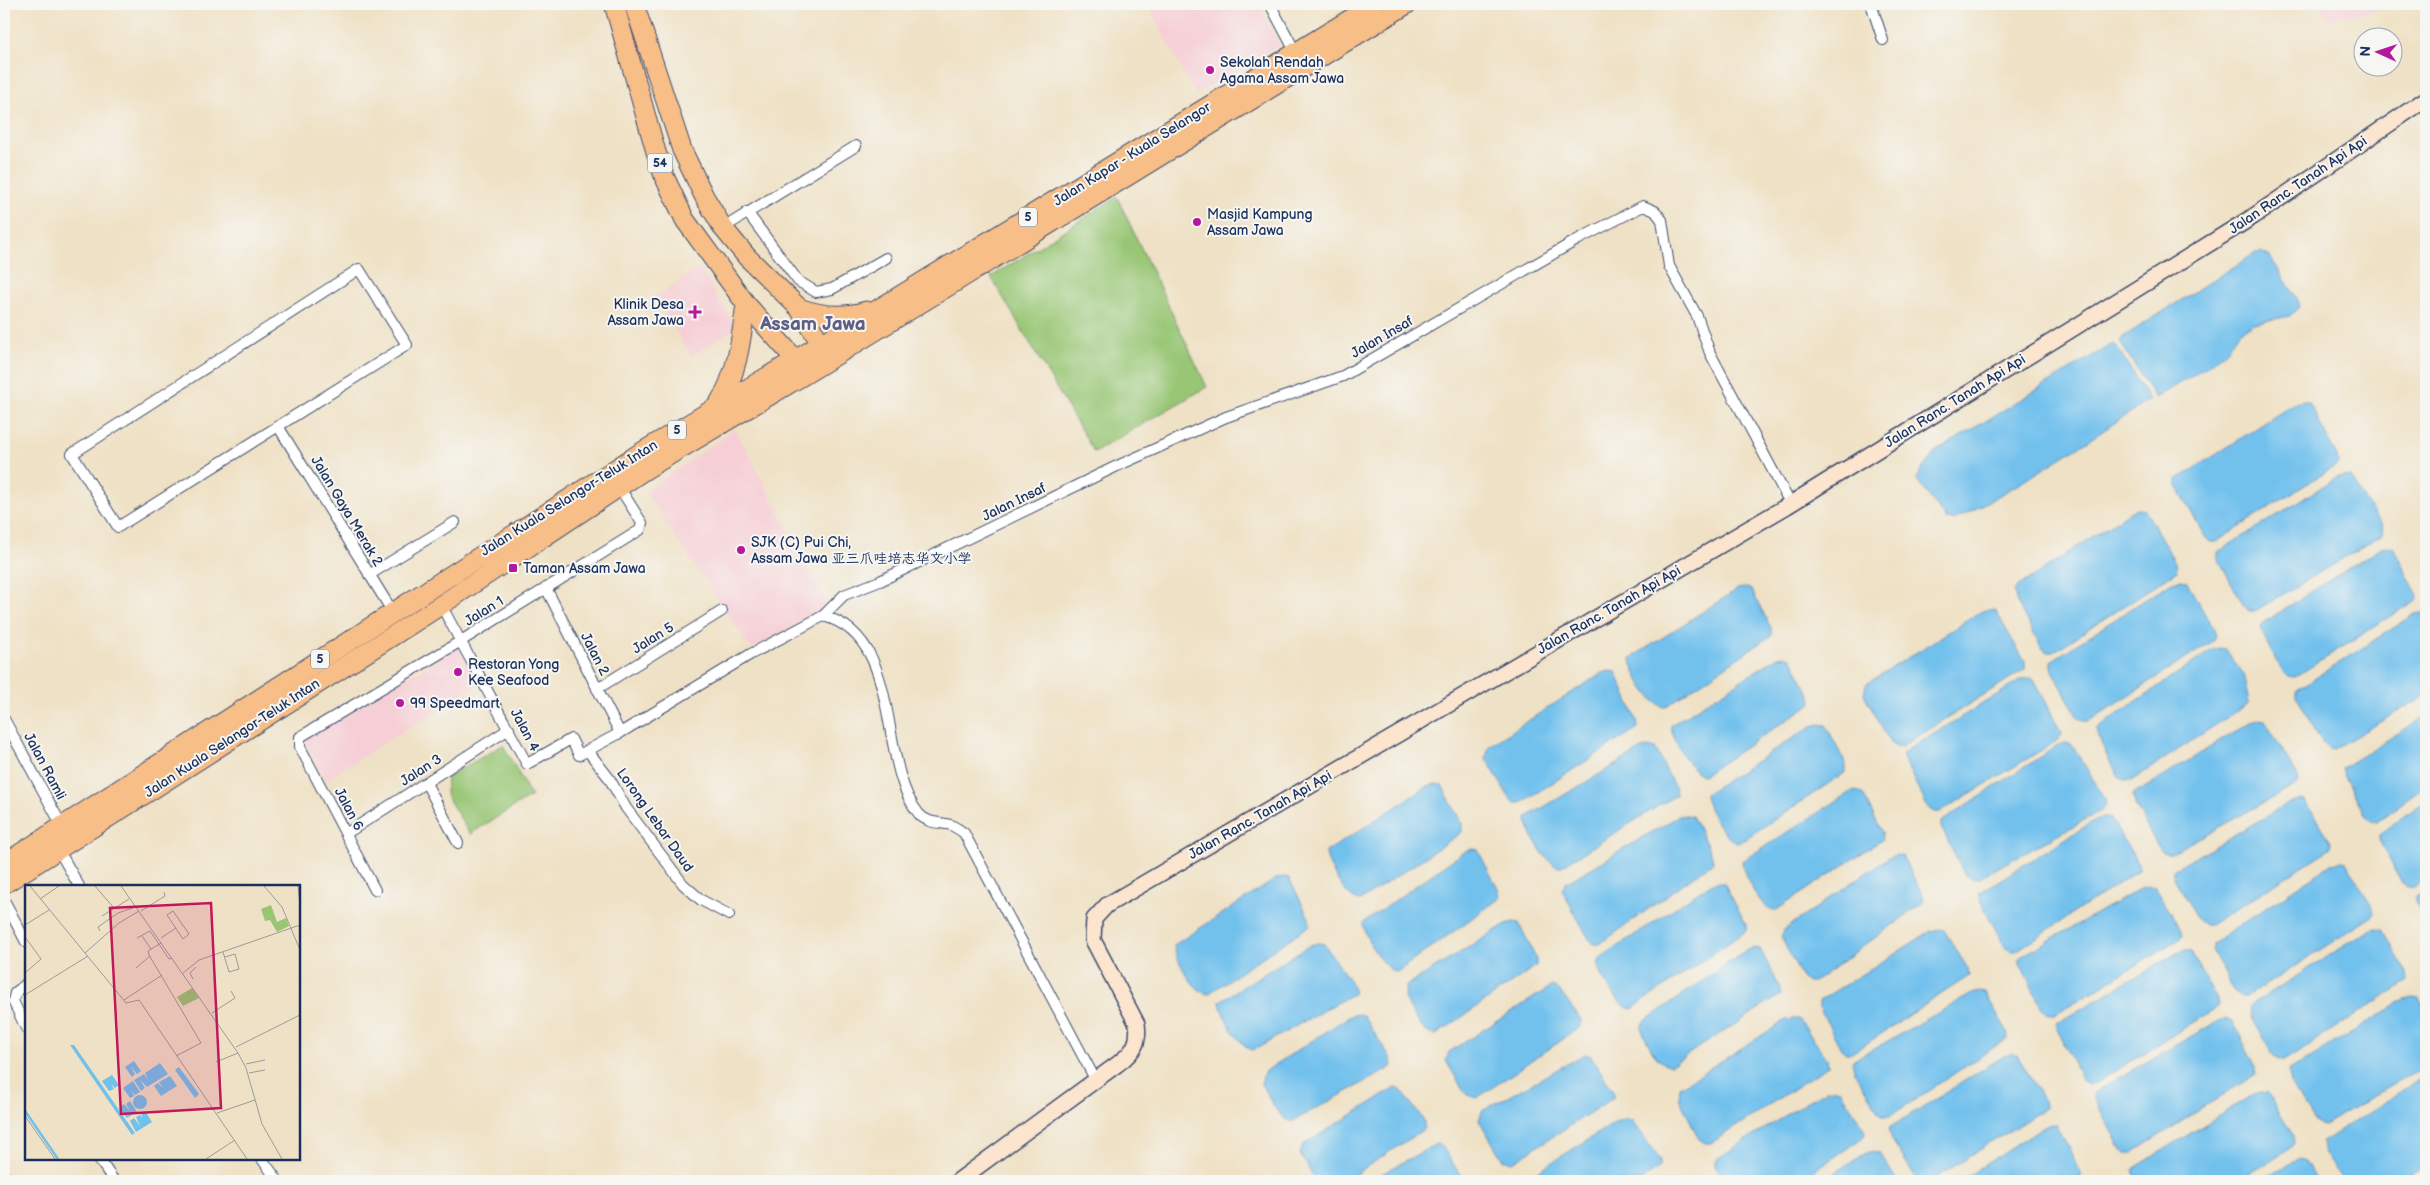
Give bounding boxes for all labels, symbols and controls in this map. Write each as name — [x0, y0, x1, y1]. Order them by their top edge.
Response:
north arrow — [2352, 28, 2402, 78]
text: N — [2357, 46, 2374, 57]
place label: Sekolah Rendah Agama Assam Jawa — [1220, 54, 1344, 87]
marker: Sekolah Rendah Agama Assam Jawa — [1204, 64, 1216, 76]
street label: Jalan Kapar - Kuala Selangor — [1050, 98, 1215, 210]
street label: Jalan Ranc. Tanah Api Api — [2226, 132, 2370, 238]
road number: 54 — [648, 154, 672, 172]
place label: Masjid Kampung Assam Jawa — [1207, 206, 1312, 239]
road number: 5 — [1019, 208, 1037, 226]
marker: Masjid Kampung Assam Jawa — [1191, 216, 1203, 228]
place label: Klinik Desa Assam Jawa — [607, 296, 684, 329]
marker: Klinik Desa Assam Jawa — [688, 305, 702, 319]
street label: Jalan Insaf — [1348, 312, 1417, 362]
district label: Assam Jawa — [759, 313, 866, 336]
street label: Jalan Ranc. Tanah Api Api — [1881, 351, 2029, 451]
road number: 5 — [668, 420, 686, 440]
street label: Jalan Kuala Selangor-Teluk Intan — [477, 436, 661, 560]
street label: Jalan Gaya Merak 2 — [307, 453, 387, 570]
street label: Jalan Insaf — [979, 479, 1049, 525]
place label: SJK (C) Pui Chi, Assam Jawa 亚三爪哇培志华文小学 — [751, 534, 971, 567]
marker: SJK (C) Pui Chi, Assam Jawa 亚三爪哇培志华文小学 — [735, 544, 747, 556]
place label: Taman Assam Jawa — [523, 560, 646, 577]
marker: Taman Assam Jawa — [507, 562, 519, 574]
street label: Jalan Ranc. Tanah Api Api — [1534, 562, 1684, 658]
street label: Jalan 1 — [461, 592, 507, 630]
street label: Jalan 5 — [629, 619, 677, 657]
street label: Jalan 2 — [577, 630, 613, 679]
road number: 5 — [311, 650, 329, 669]
place label: Restoran Yong Kee Seafood — [468, 656, 559, 689]
marker: Restoran Yong Kee Seafood — [452, 666, 464, 678]
street label: Jalan Kuala Selangor-Teluk Intan — [141, 675, 323, 801]
place label: 99 Speedmart — [410, 695, 501, 712]
marker: 99 Speedmart — [394, 697, 406, 709]
street label: Jalan 4 — [507, 706, 544, 755]
street label: Jalan Ramli — [20, 730, 70, 802]
street label: Jalan 3 — [397, 750, 445, 790]
street label: Lorong Lebar Daud — [613, 765, 697, 875]
street label: Jalan Ranc. Tanah Api Api — [1185, 767, 1335, 863]
street label: Jalan 6 — [331, 785, 368, 834]
inset map — [25, 885, 300, 1160]

